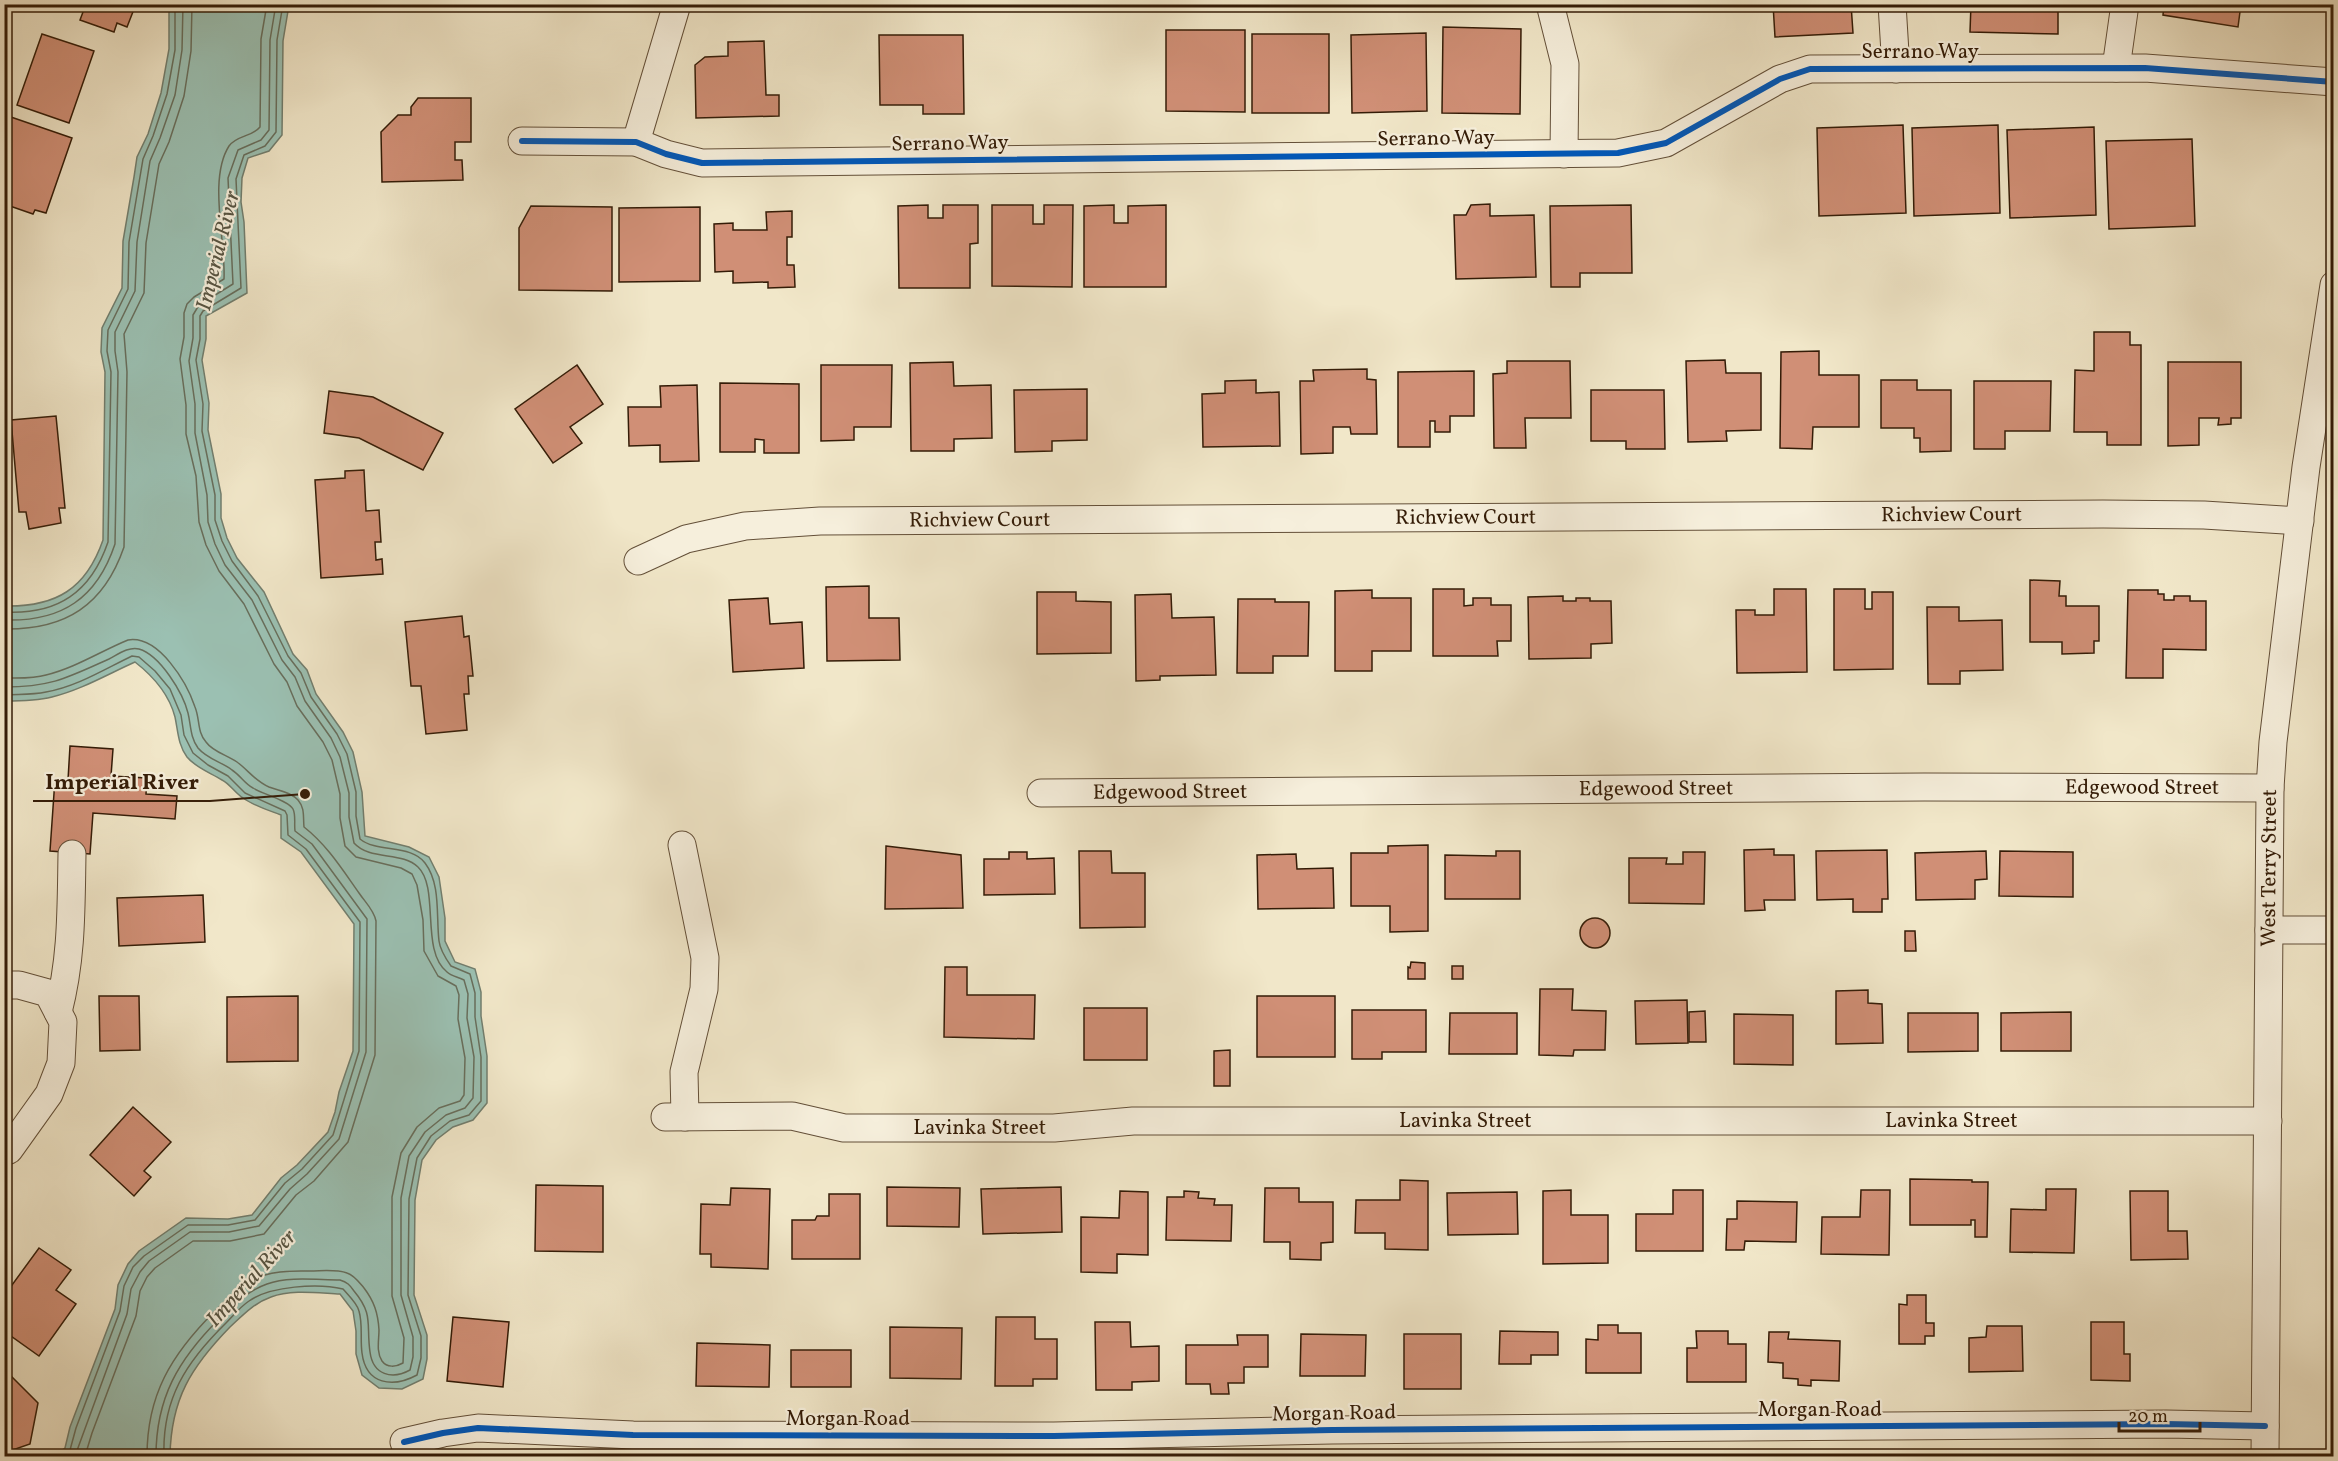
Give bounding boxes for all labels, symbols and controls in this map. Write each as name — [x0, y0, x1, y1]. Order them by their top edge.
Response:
street label: Serrano Way — [1861, 38, 1979, 67]
street label: Serrano Way — [1377, 123, 1496, 155]
street label: Serrano Way — [891, 128, 1010, 160]
water label: Imperial River — [189, 187, 249, 314]
street label: Richview Court — [1881, 500, 2022, 530]
street label: Richview Court — [1395, 503, 1536, 532]
street label: Richview Court — [909, 505, 1050, 535]
callout: Imperial River — [33, 761, 210, 801]
text: Imperial River — [45, 768, 199, 799]
street label: Edgewood Street — [2065, 773, 2219, 802]
street label: Edgewood Street — [1579, 774, 1733, 804]
street label: Edgewood Street — [1093, 777, 1247, 807]
street label: West Terry Street — [2254, 789, 2284, 947]
street label: Lavinka Street — [1399, 1107, 1532, 1136]
street label: Lavinka Street — [1885, 1107, 2018, 1136]
street label: Lavinka Street — [913, 1114, 1046, 1143]
water label: Imperial River — [200, 1223, 305, 1335]
scale bar — [2119, 1395, 2200, 1433]
street label: Morgan Road — [1758, 1396, 1882, 1425]
street label: Morgan Road — [1272, 1398, 1396, 1430]
street label: Morgan Road — [786, 1405, 910, 1434]
text: 20 m — [2128, 1405, 2168, 1430]

